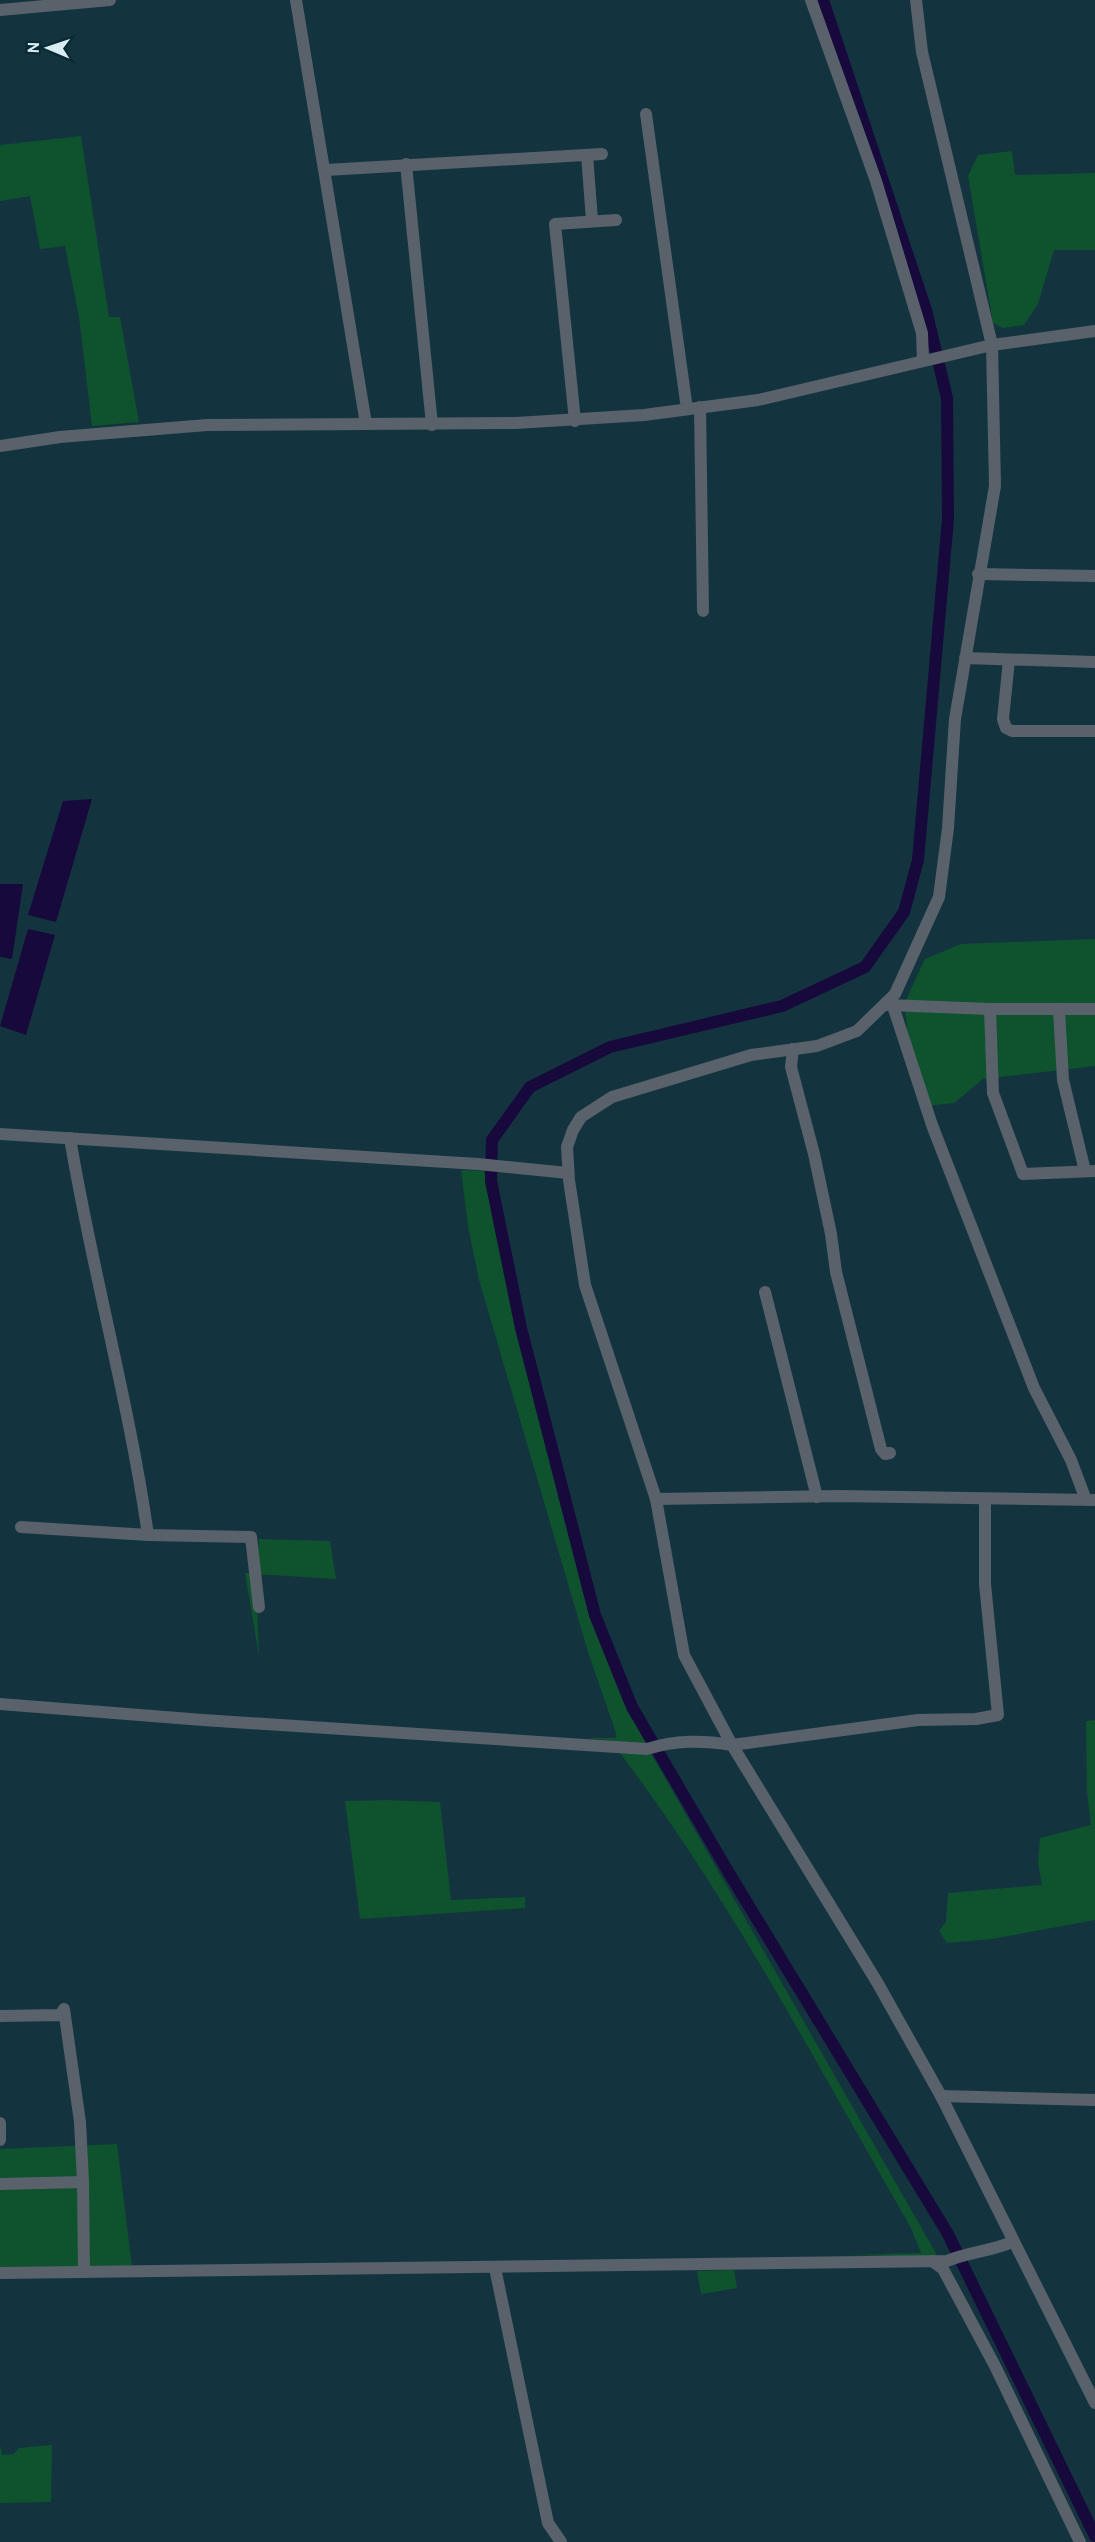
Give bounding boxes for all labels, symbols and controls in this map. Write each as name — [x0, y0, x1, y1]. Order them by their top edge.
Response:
north arrow — [18, 18, 78, 78]
text: N — [25, 41, 45, 54]

